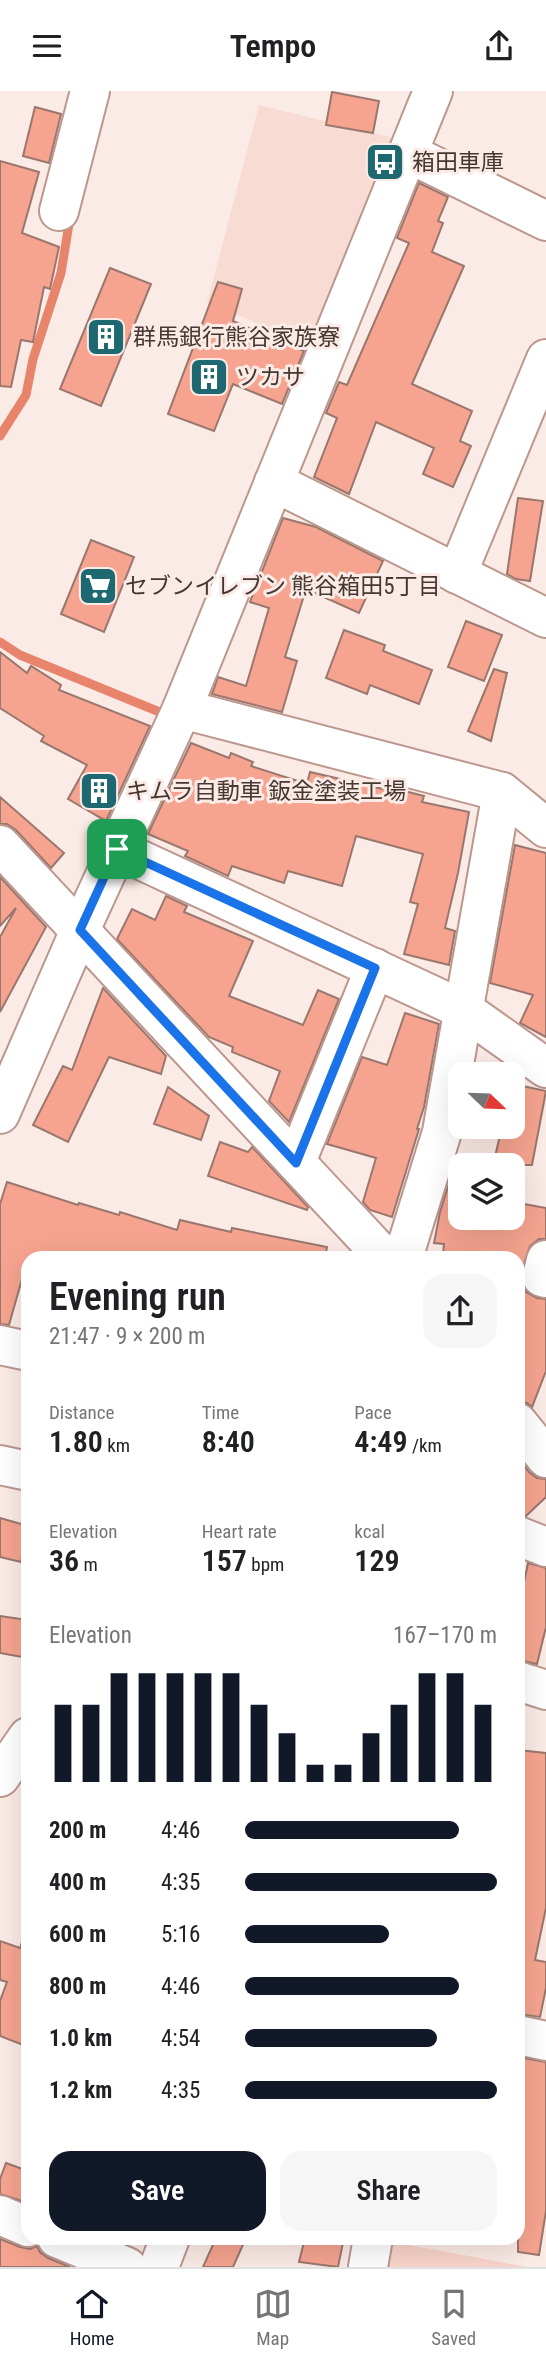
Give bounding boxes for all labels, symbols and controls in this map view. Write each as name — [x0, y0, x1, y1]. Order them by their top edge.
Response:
icon: menu — [28, 27, 66, 65]
text: Tempo — [230, 27, 316, 65]
icon: share — [480, 27, 518, 65]
bus stop icon: 箱田車庫 — [364, 141, 406, 183]
place label: 箱田車庫 — [412, 149, 504, 176]
building icon: 群馬銀行熊谷家族寮 — [85, 316, 127, 358]
place label: 群馬銀行熊谷家族寮 — [133, 324, 340, 351]
building icon: ツカサ — [188, 356, 230, 398]
place label: ツカサ — [236, 364, 305, 391]
supermarket icon: セブンイレブン 熊谷箱田5丁目 — [77, 565, 119, 607]
place label: セブンイレブン 熊谷箱田5丁目 — [125, 573, 441, 600]
building icon: キムラ自動車 鈑金塗装工場 — [78, 770, 120, 812]
place label: キムラ自動車 鈑金塗装工場 — [126, 778, 406, 805]
pin — [87, 819, 147, 879]
icon: arrive — [98, 830, 136, 868]
north arrow — [448, 1062, 525, 1139]
map controls — [448, 1062, 525, 1230]
button: layers — [448, 1153, 525, 1230]
button: share — [423, 1274, 497, 1348]
text: Evening run — [49, 1275, 226, 1319]
text: 21:47 · 9 × 200 m — [49, 1323, 205, 1350]
text: Distance — [49, 1401, 114, 1424]
text: Time — [202, 1401, 239, 1424]
text: Pace — [354, 1401, 392, 1424]
text: 1.80 — [49, 1424, 103, 1459]
text: 8:40 — [202, 1424, 255, 1459]
text: 4:49 — [354, 1424, 408, 1459]
text: km — [103, 1434, 130, 1457]
text: /km — [408, 1434, 442, 1457]
text: Elevation — [49, 1520, 117, 1543]
text: Heart rate — [202, 1520, 277, 1543]
text: kcal — [354, 1520, 385, 1543]
text: 36 — [49, 1543, 79, 1578]
text: 157 — [202, 1543, 247, 1578]
text: 129 — [354, 1543, 400, 1578]
text: m — [79, 1553, 98, 1576]
text: bpm — [247, 1553, 284, 1576]
text: Elevation — [49, 1622, 132, 1649]
text: 167–170 m — [393, 1622, 497, 1649]
text: 200 m — [49, 1817, 106, 1844]
text: 4:46 — [161, 1817, 200, 1844]
text: 400 m — [49, 1869, 106, 1896]
text: 4:35 — [161, 1869, 200, 1896]
text: 600 m — [49, 1921, 106, 1948]
text: 5:16 — [161, 1921, 200, 1948]
text: 800 m — [49, 1973, 106, 2000]
text: 4:46 — [161, 1973, 200, 2000]
text: 1.0 km — [49, 2025, 112, 2052]
text: 4:54 — [161, 2025, 200, 2052]
text: 1.2 km — [49, 2077, 112, 2104]
text: 4:35 — [161, 2077, 200, 2104]
button: Save — [49, 2151, 266, 2231]
button: Share — [280, 2151, 497, 2231]
tab: Home — [70, 2285, 114, 2350]
tab: Map — [254, 2285, 292, 2350]
tab: Saved — [431, 2285, 476, 2350]

